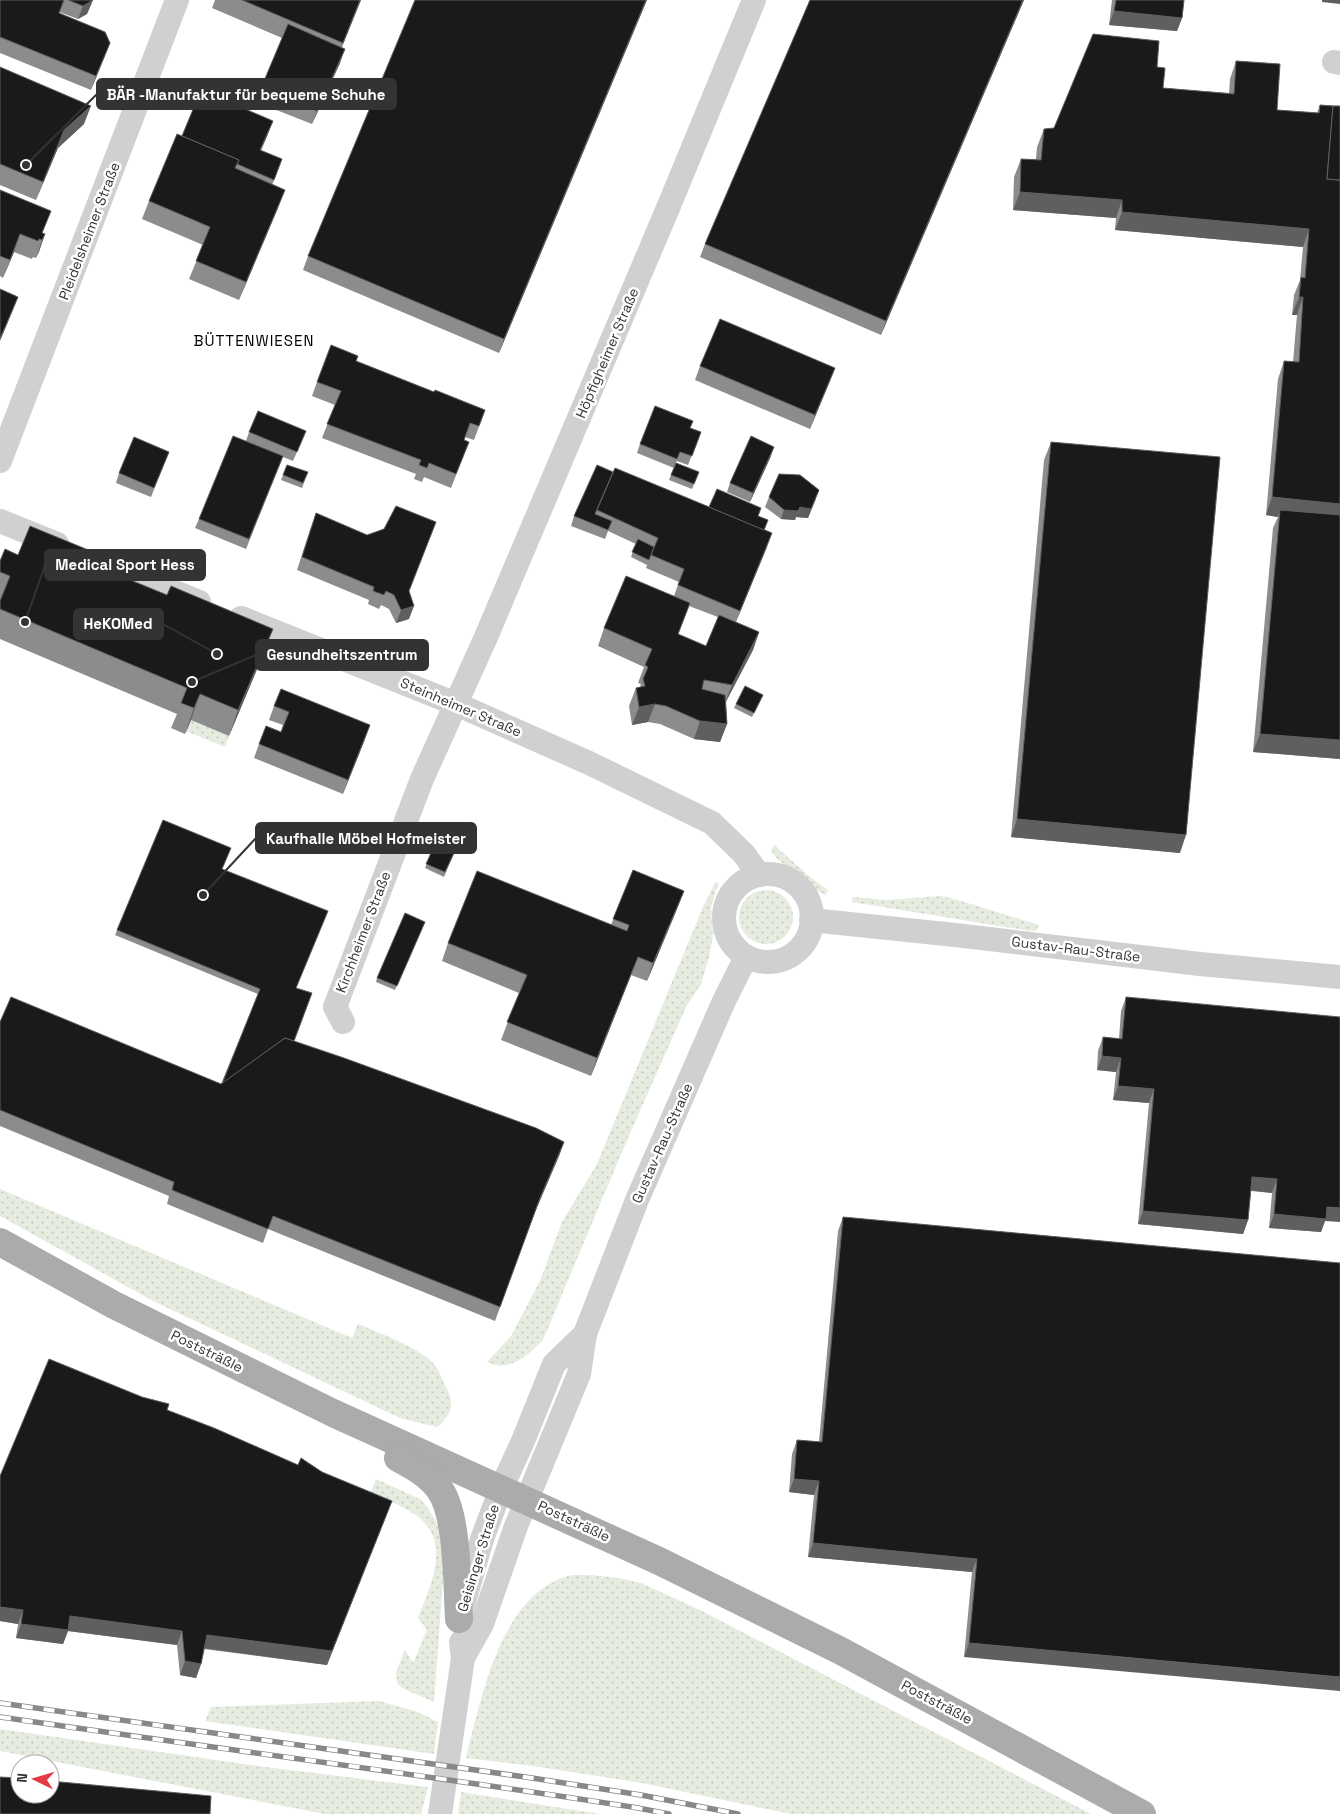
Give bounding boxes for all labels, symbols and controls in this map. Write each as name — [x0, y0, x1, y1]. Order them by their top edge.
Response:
callout: BÄR -Manufaktur für bequeme Schuhe — [97, 79, 396, 109]
text: BÄR -Manufaktur für bequeme Schuhe — [106, 85, 386, 104]
street label: Pleidelsheimer Straße — [54, 159, 124, 303]
street label: Höpfigheimer Straße — [571, 285, 643, 421]
district label: BÜTTENWIESEN — [194, 331, 314, 350]
callout: Medical Sport Hess — [45, 550, 205, 580]
text: Medical Sport Hess — [55, 555, 195, 574]
callout: HeKOMed — [74, 609, 163, 639]
text: HeKOMed — [83, 614, 153, 633]
callout: Gesundheitszentrum — [256, 640, 428, 670]
text: Gesundheitszentrum — [266, 645, 418, 664]
street label: Steinheimer Straße — [398, 673, 524, 741]
callout: Kaufhalle Möbel Hofmeister — [256, 823, 476, 853]
text: Kaufhalle Möbel Hofmeister — [266, 829, 466, 848]
street label: Kirchheimer Straße — [332, 869, 394, 995]
street label: Gustav-Rau-Straße — [1011, 932, 1141, 966]
street label: Gustav-Rau-Straße — [627, 1080, 697, 1206]
street label: Poststräßle — [168, 1326, 246, 1376]
street label: Poststräßle — [535, 1496, 613, 1546]
street label: Geisinger Straße — [453, 1502, 503, 1614]
street label: Poststräßle — [898, 1676, 976, 1728]
north arrow — [10, 1754, 60, 1804]
text: N — [13, 1772, 31, 1783]

